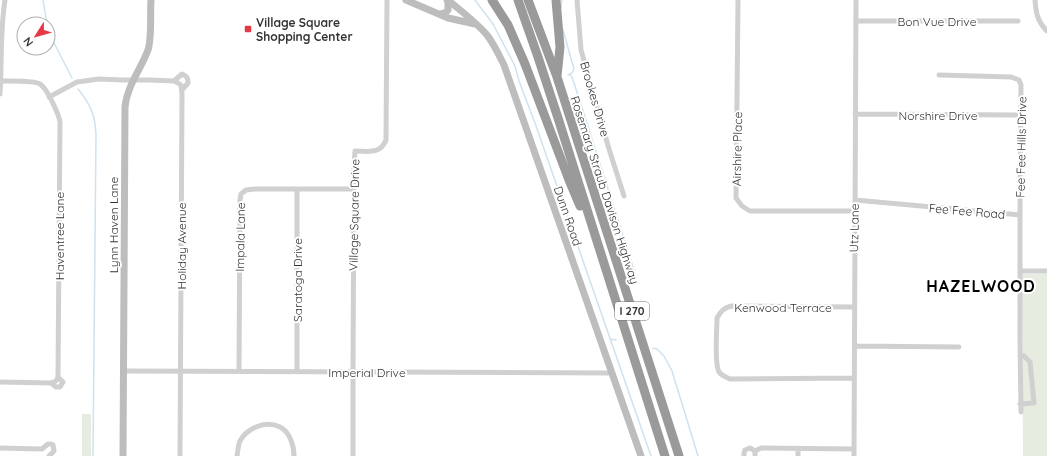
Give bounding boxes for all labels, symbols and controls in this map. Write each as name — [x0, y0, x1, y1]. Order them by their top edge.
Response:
street label: Bon Vue Drive — [898, 14, 977, 29]
place label: Village Square Shopping Center — [256, 15, 353, 44]
north arrow — [16, 16, 56, 56]
marker: Village Square Shopping Center — [243, 24, 253, 34]
text: N — [20, 35, 36, 49]
street label: Brookes Drive — [577, 60, 613, 138]
street label: Rosemary Straub Davison Highway — [567, 94, 643, 286]
street label: Fee Fee Hills Drive — [1013, 96, 1029, 198]
street label: Norshire Drive — [899, 108, 978, 123]
street label: Airshire Place — [729, 111, 745, 186]
street label: Village Square Drive — [346, 159, 362, 271]
street label: Lynn Haven Lane — [106, 177, 121, 273]
street label: Dunn Road — [551, 184, 585, 248]
street label: Haventree Lane — [52, 192, 67, 280]
street label: Fee Fee Road — [928, 200, 1006, 222]
street label: Holiday Avenue — [174, 202, 189, 289]
street label: Impala Lane — [232, 202, 248, 272]
street label: Utz Lane — [846, 203, 862, 253]
street label: Saratoga Drive — [290, 238, 305, 322]
district label: HAZELWOOD — [926, 276, 1036, 296]
street label: Kenwood Terrace — [734, 300, 832, 315]
road number: I 270 — [615, 302, 649, 320]
street label: Imperial Drive — [328, 365, 406, 380]

